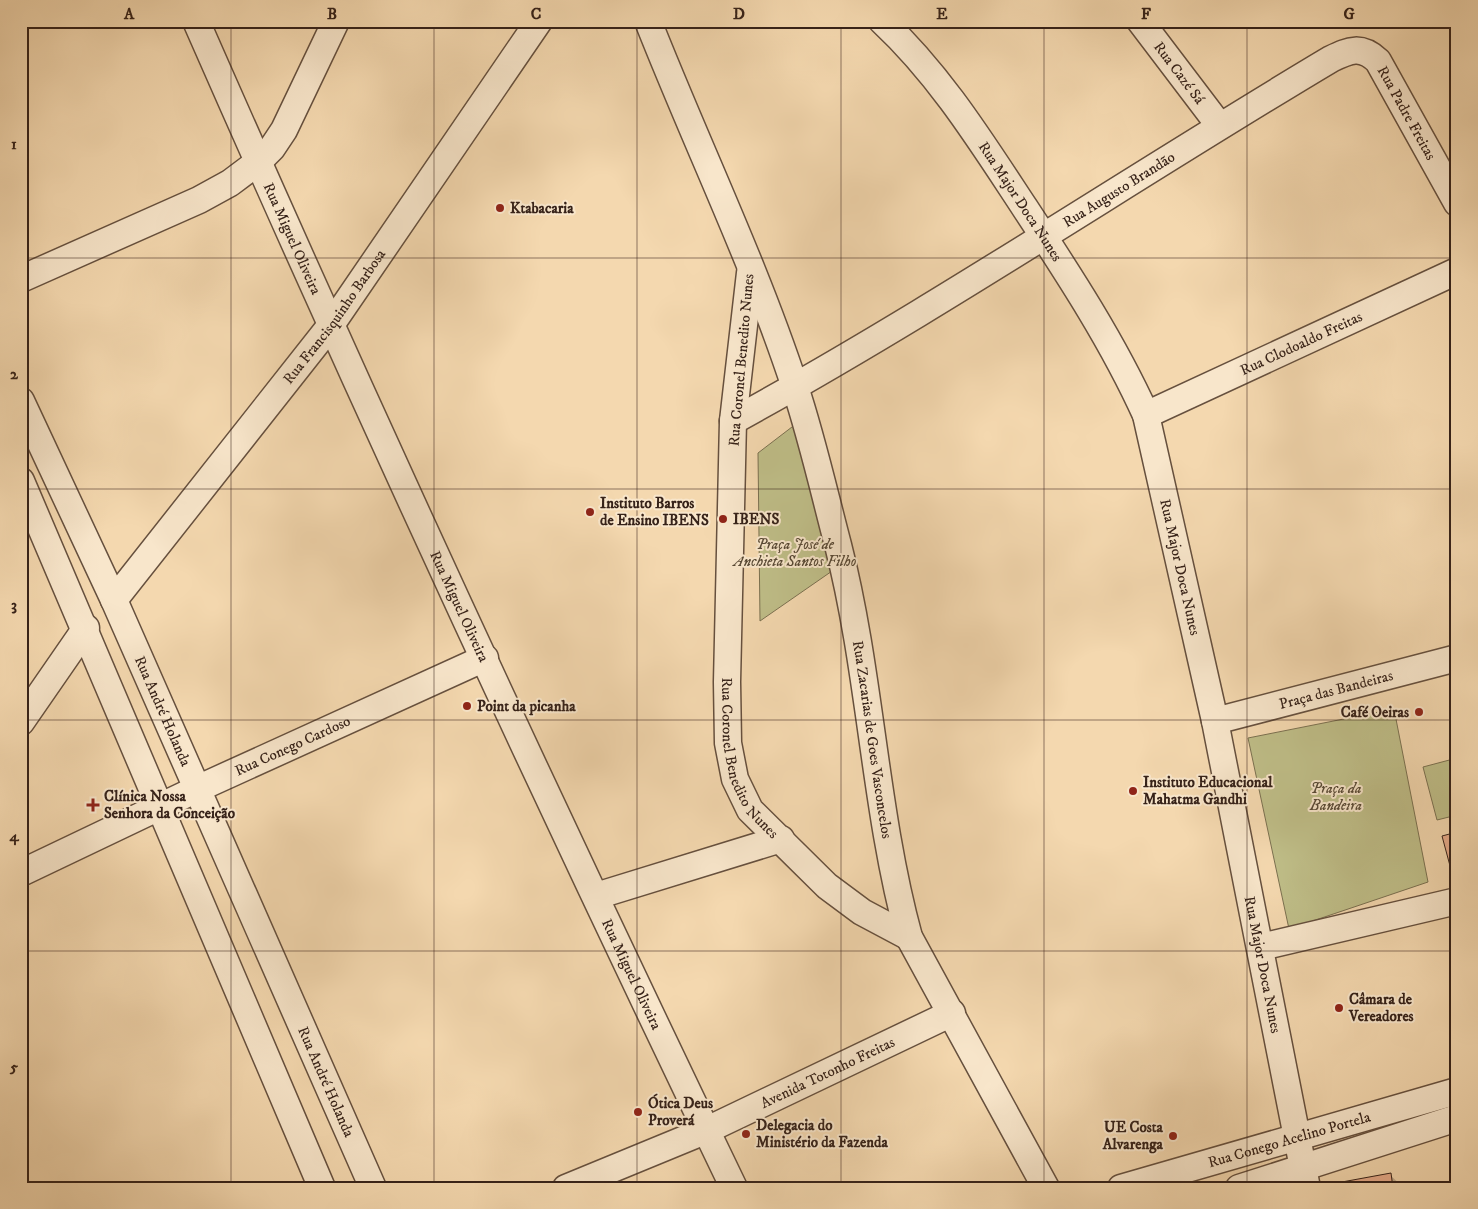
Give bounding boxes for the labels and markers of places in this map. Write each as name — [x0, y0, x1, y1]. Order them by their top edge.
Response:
place label: Ktabacaria — [510, 199, 574, 218]
marker: Ktabacaria — [494, 202, 506, 214]
place label: Instituto Barros de Ensino IBENS — [600, 494, 709, 530]
marker: Instituto Barros de Ensino IBENS — [584, 506, 596, 518]
place label: IBENS — [733, 510, 779, 529]
marker: IBENS — [717, 513, 729, 525]
place label: Point da picanha — [477, 697, 576, 716]
marker: Point da picanha — [461, 700, 473, 712]
place label: Café Oeiras — [1341, 703, 1409, 722]
marker: Café Oeiras — [1413, 706, 1425, 718]
place label: Instituto Educacional Mahatma Gandhi — [1143, 773, 1273, 809]
marker: Instituto Educacional Mahatma Gandhi — [1127, 785, 1139, 797]
place label: Clínica Nossa Senhora da Conceição — [104, 787, 236, 823]
marker: Clínica Nossa Senhora da Conceição — [86, 798, 100, 812]
place label: Câmara de Vereadores — [1348, 990, 1414, 1026]
marker: Câmara de Vereadores — [1333, 1002, 1345, 1014]
place label: Ótica Deus Proverá — [648, 1093, 713, 1130]
marker: Ótica Deus Proverá — [632, 1106, 644, 1118]
place label: Delegacia do Ministério da Fazenda — [756, 1116, 888, 1152]
place label: UE Costa Alvarenga — [1102, 1118, 1164, 1154]
marker: Delegacia do Ministério da Fazenda — [740, 1128, 752, 1140]
marker: UE Costa Alvarenga — [1167, 1130, 1179, 1142]

